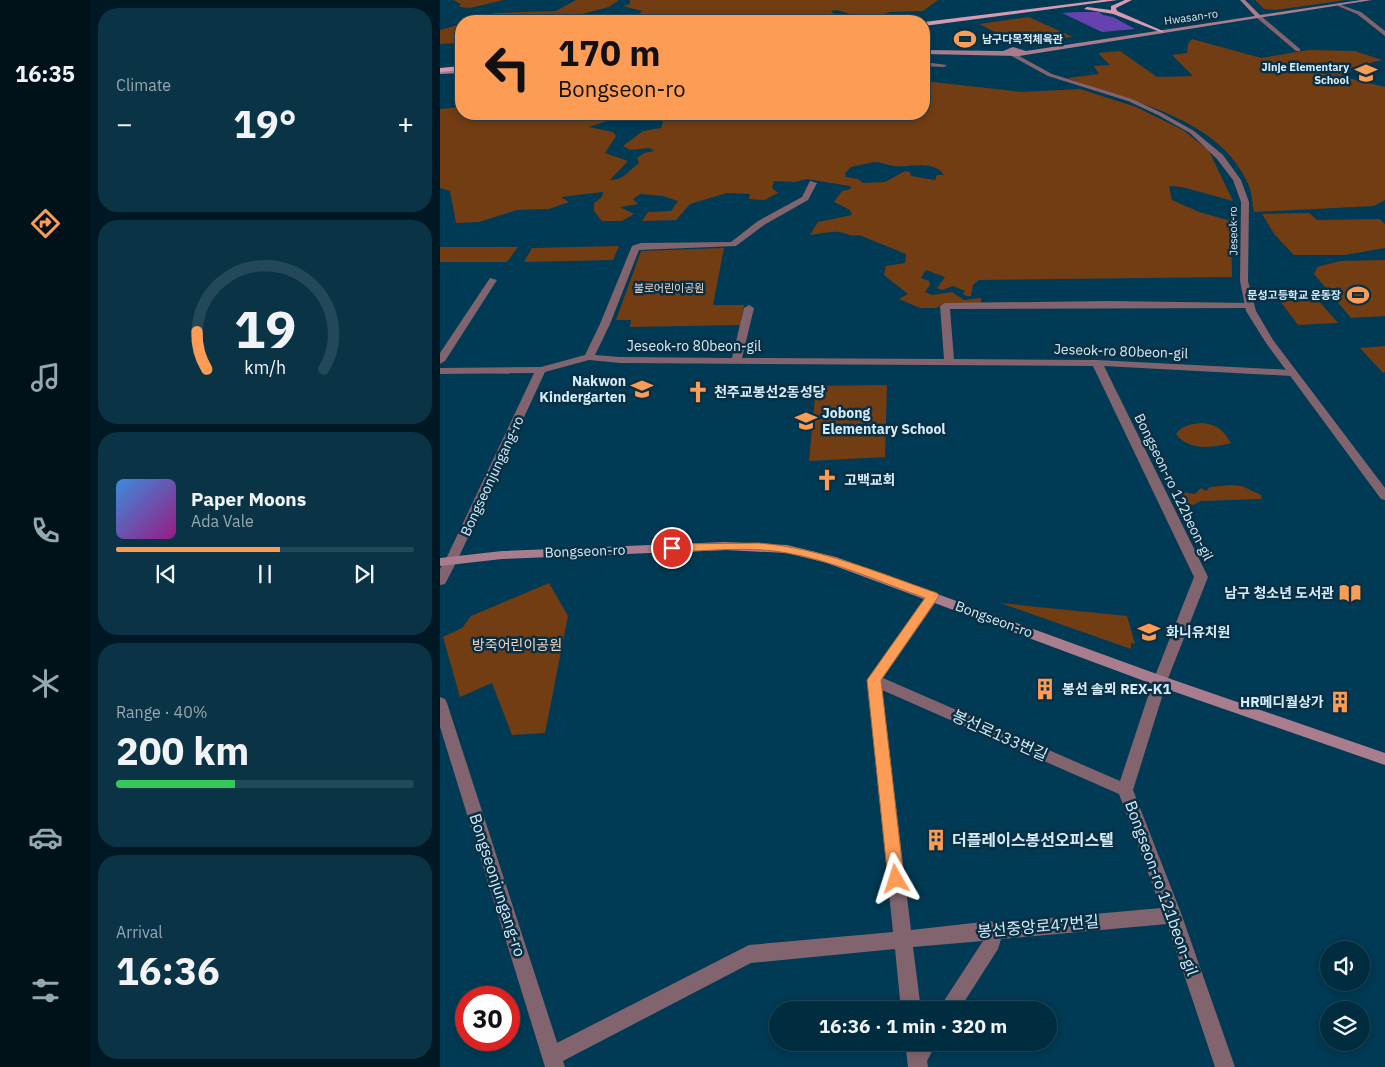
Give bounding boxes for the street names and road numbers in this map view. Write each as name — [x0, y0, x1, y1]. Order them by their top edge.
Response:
street label: Hwasan-ro — [1163, 6, 1219, 28]
street label: Jeseok-ro — [1226, 206, 1240, 256]
street label: Jeseok-ro 80beon-gil — [627, 337, 761, 355]
street label: Jeseok-ro 80beon-gil — [1054, 340, 1189, 362]
street label: Bongseon-ro 122beon-gil — [1131, 410, 1218, 564]
street label: Bongseonjungang-ro — [456, 413, 528, 539]
street label: Bongseon-ro — [544, 541, 626, 561]
street label: Bongseon-ro — [953, 597, 1035, 641]
street label: 봉선로133번길 — [949, 705, 1051, 765]
street label: Bongseon-ro 121beon-gil — [1121, 798, 1203, 978]
street label: Bongseonjungang-ro — [465, 811, 531, 959]
street label: 봉선중앙로47번길 — [976, 911, 1100, 941]

